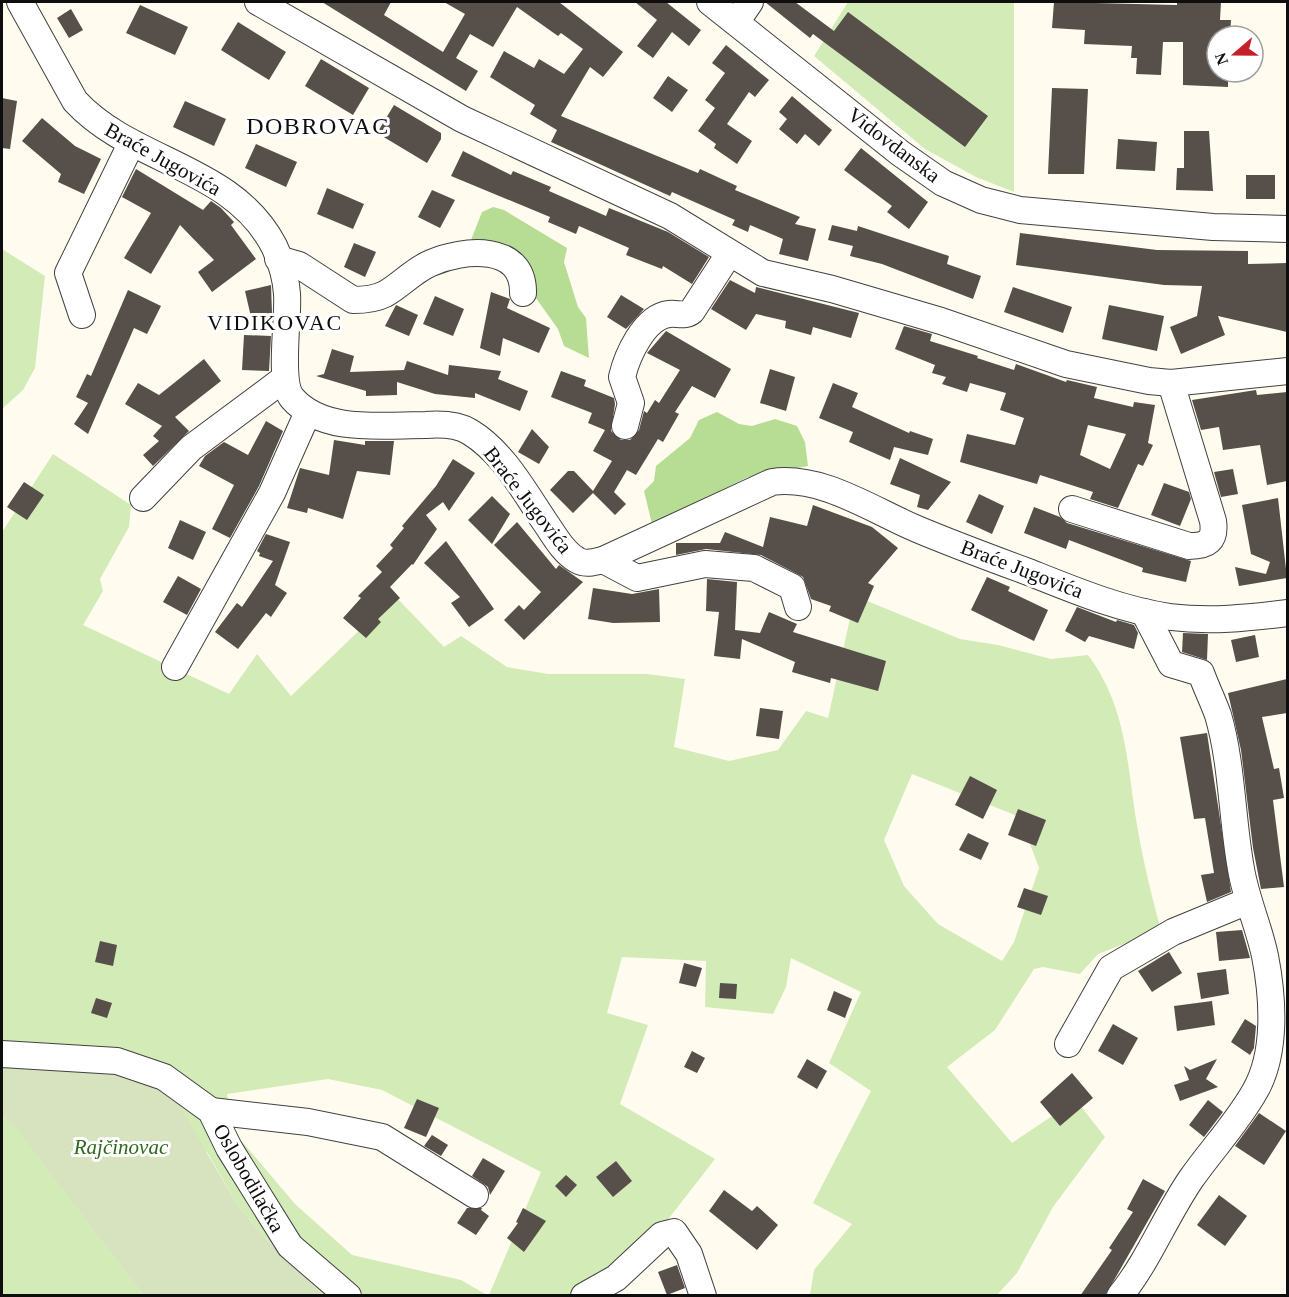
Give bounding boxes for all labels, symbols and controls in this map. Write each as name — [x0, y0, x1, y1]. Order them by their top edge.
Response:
north arrow — [1205, 24, 1265, 84]
text: N — [1211, 50, 1231, 67]
street label: Vidovdanska — [843, 102, 946, 188]
district label: DOBROVAC — [246, 113, 390, 139]
street label: Braće Jugovića — [101, 117, 226, 201]
district label: VIDIKOVAC — [207, 310, 343, 335]
street label: Braće Jugovića — [479, 442, 578, 559]
street label: Braće Jugovića — [958, 535, 1087, 604]
street label: Oslobodilačka — [208, 1119, 290, 1237]
park label: Rajčinovac — [73, 1135, 169, 1159]

